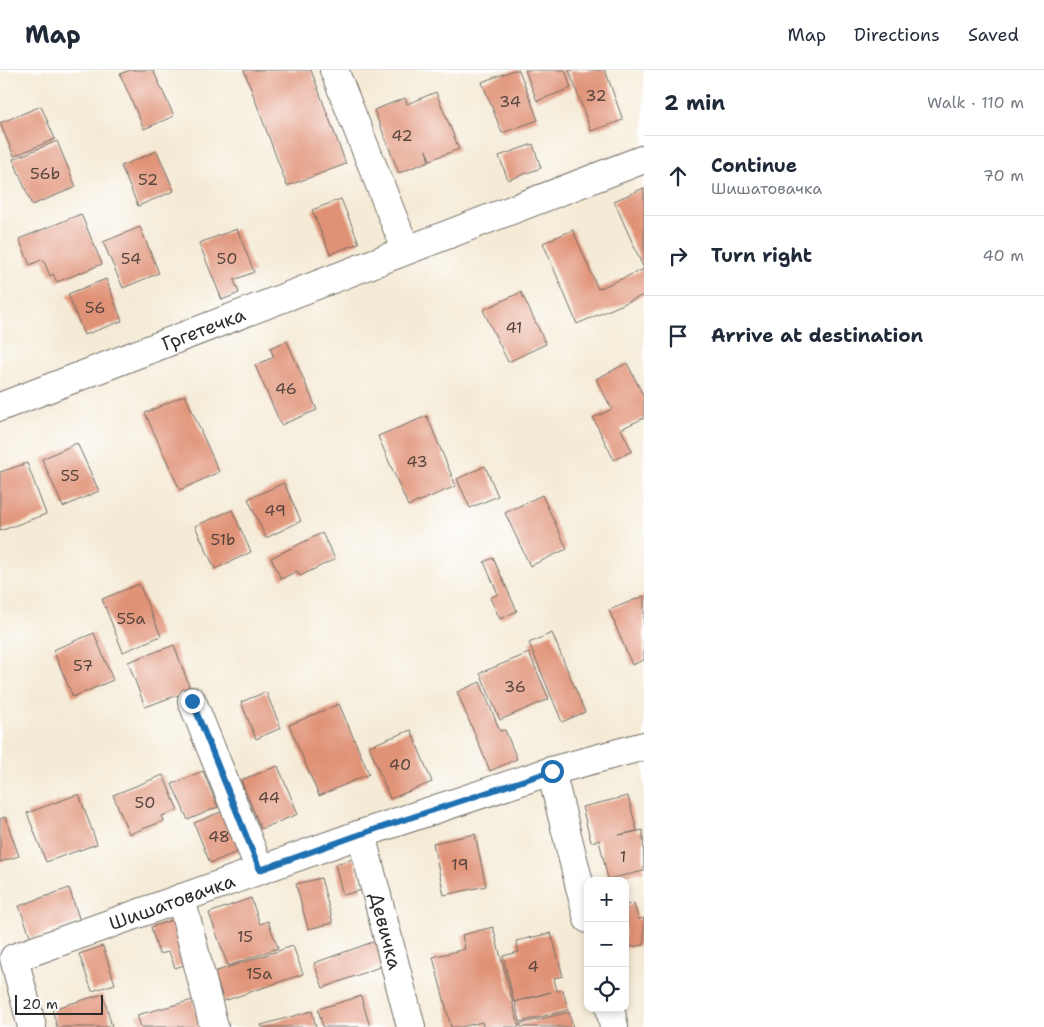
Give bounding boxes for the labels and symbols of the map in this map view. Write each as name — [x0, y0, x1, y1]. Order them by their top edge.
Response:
house number: 32 — [585, 85, 607, 106]
house number: 34 — [499, 91, 521, 112]
house number: 42 — [391, 125, 413, 146]
house number: 56b — [30, 163, 60, 184]
house number: 52 — [138, 169, 158, 190]
house number: 54 — [121, 248, 141, 269]
house number: 50 — [217, 248, 237, 269]
house number: 56 — [85, 297, 105, 318]
street label: Гргетечка — [158, 301, 249, 356]
house number: 41 — [505, 317, 523, 338]
house number: 46 — [275, 378, 297, 399]
house number: 43 — [406, 451, 428, 472]
house number: 55 — [60, 465, 80, 486]
house number: 49 — [264, 500, 286, 521]
house number: 51b — [210, 529, 236, 550]
house number: 55a — [116, 608, 146, 629]
house number: 57 — [73, 655, 93, 676]
house number: 36 — [504, 676, 526, 697]
route end — [181, 690, 204, 713]
house number: 40 — [389, 754, 411, 775]
route start — [541, 760, 564, 783]
house number: 44 — [258, 787, 280, 808]
house number: 50 — [135, 792, 155, 813]
house number: 48 — [208, 826, 230, 847]
house number: 1 — [620, 846, 626, 867]
house number: 19 — [451, 854, 469, 875]
street label: Шишатовачка — [105, 868, 238, 936]
street label: Девичка — [364, 890, 408, 972]
house number: 15 — [237, 926, 253, 947]
house number: 4 — [527, 956, 539, 977]
house number: 15a — [246, 963, 272, 984]
scale bar — [15, 992, 102, 1015]

